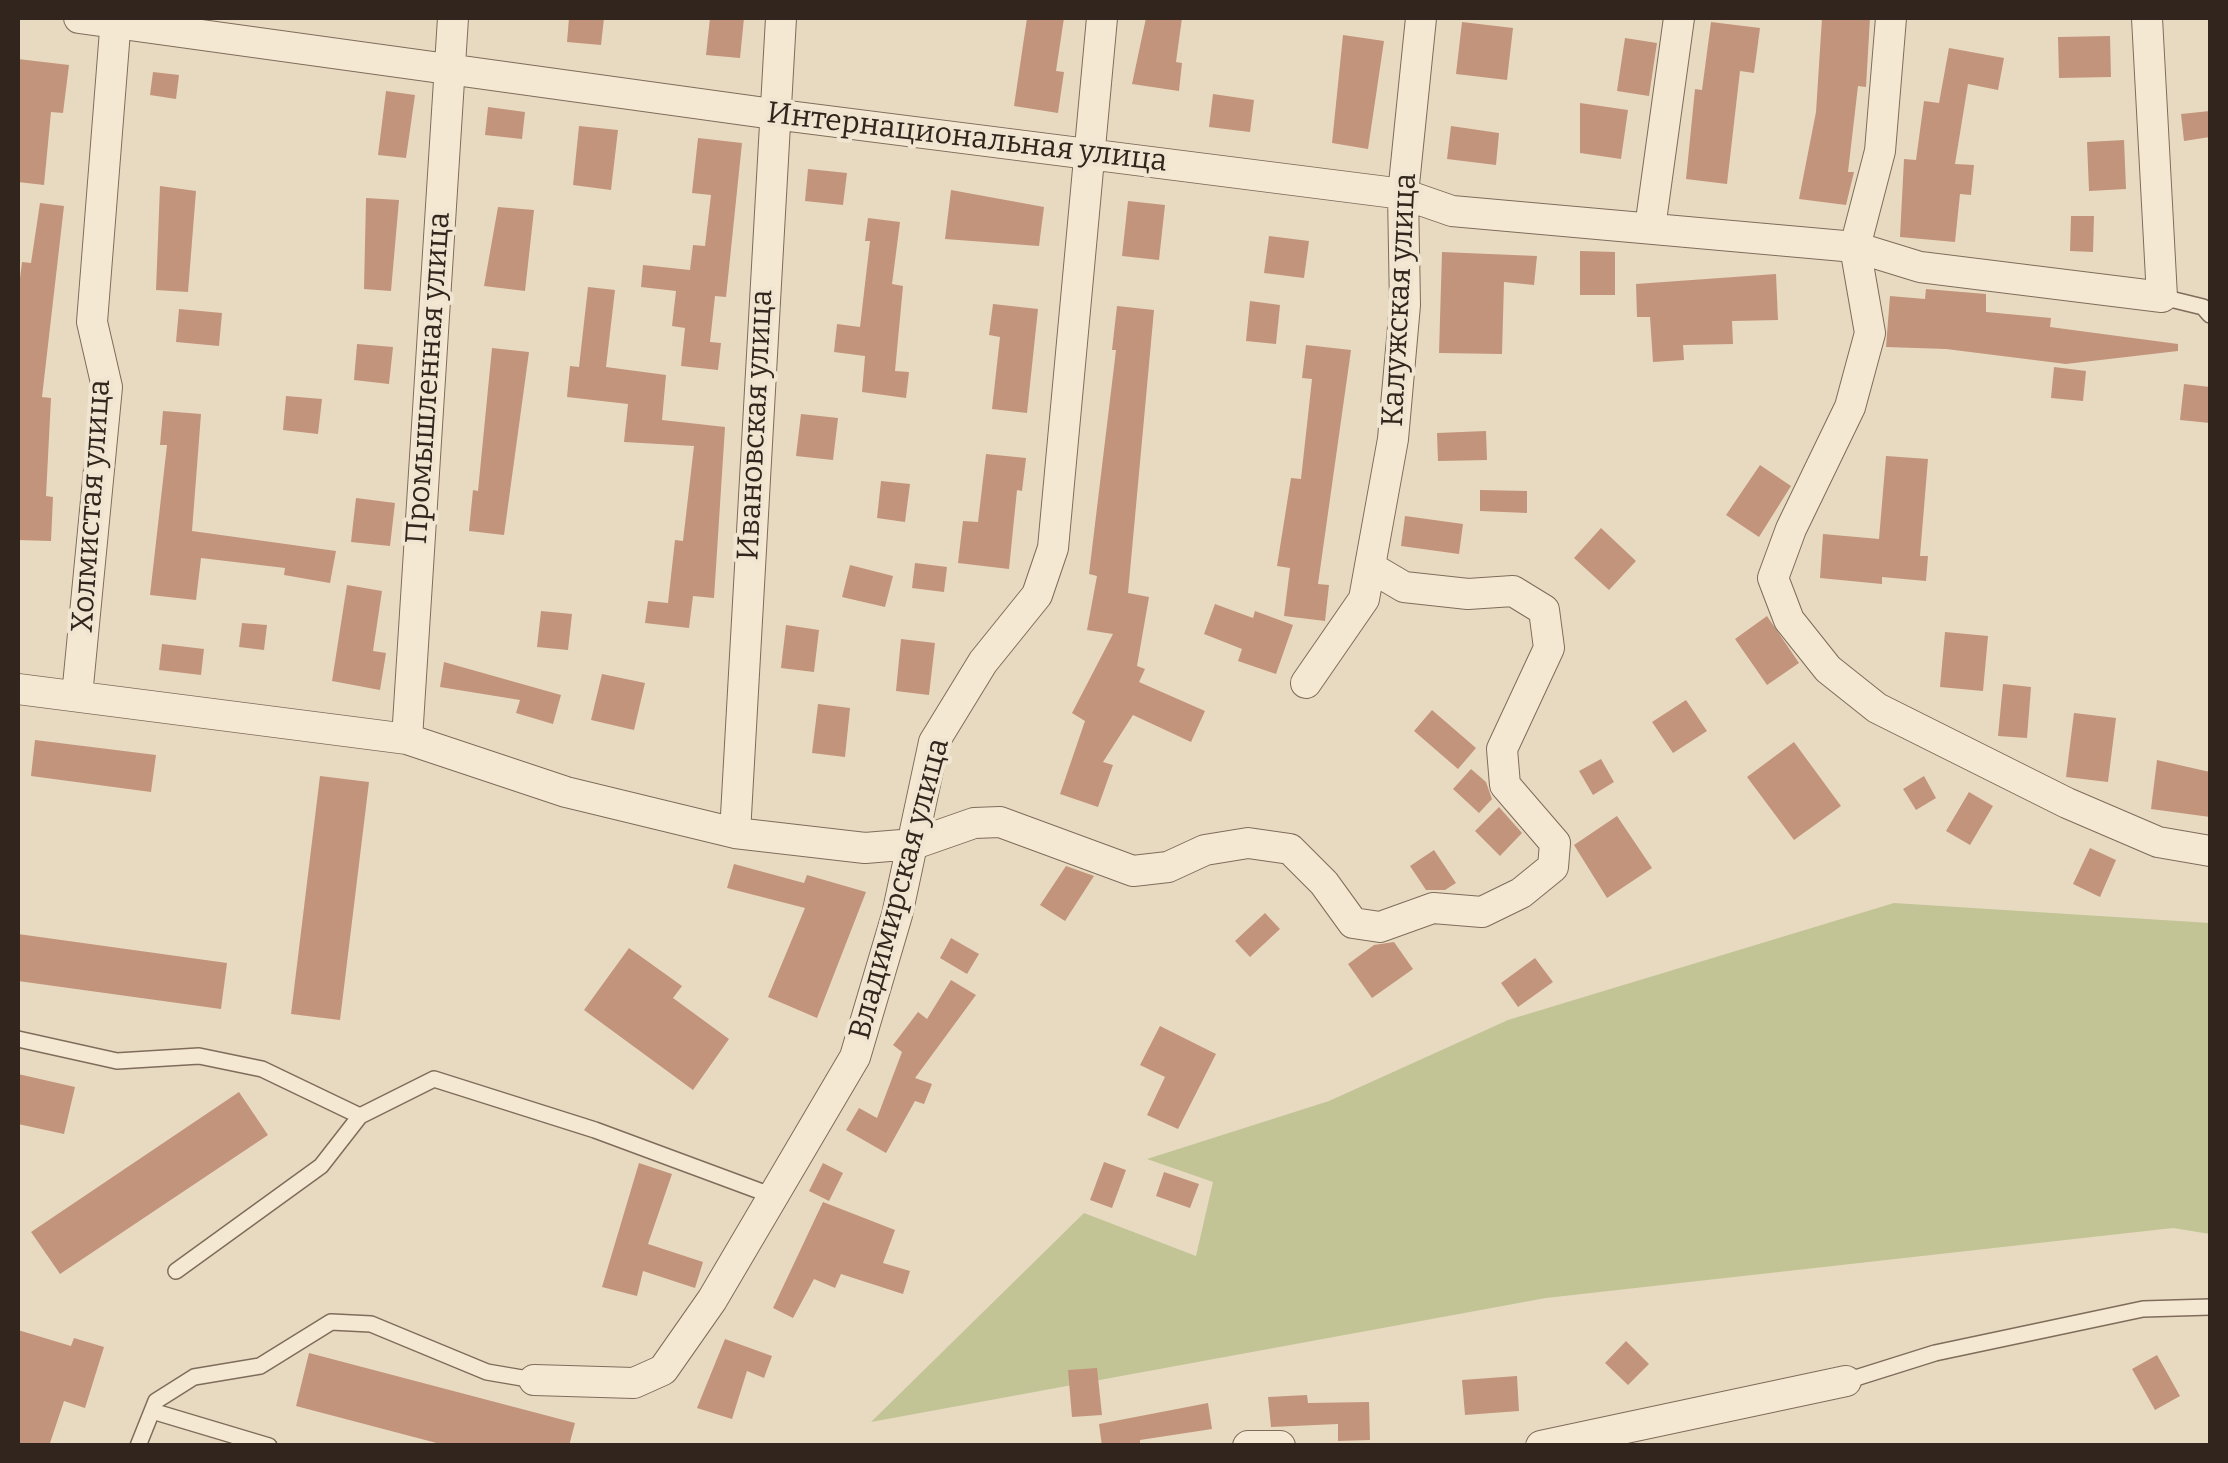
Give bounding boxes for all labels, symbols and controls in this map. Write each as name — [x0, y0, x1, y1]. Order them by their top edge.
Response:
street label: Интернациональная улица — [765, 96, 1169, 180]
street label: Калужская улица — [1375, 172, 1425, 428]
street label: Промышленная улица — [399, 211, 459, 545]
street label: Ивановская улица — [731, 289, 781, 561]
street label: Холмистая улица — [65, 378, 119, 634]
street label: Владимирская улица — [842, 735, 958, 1043]

